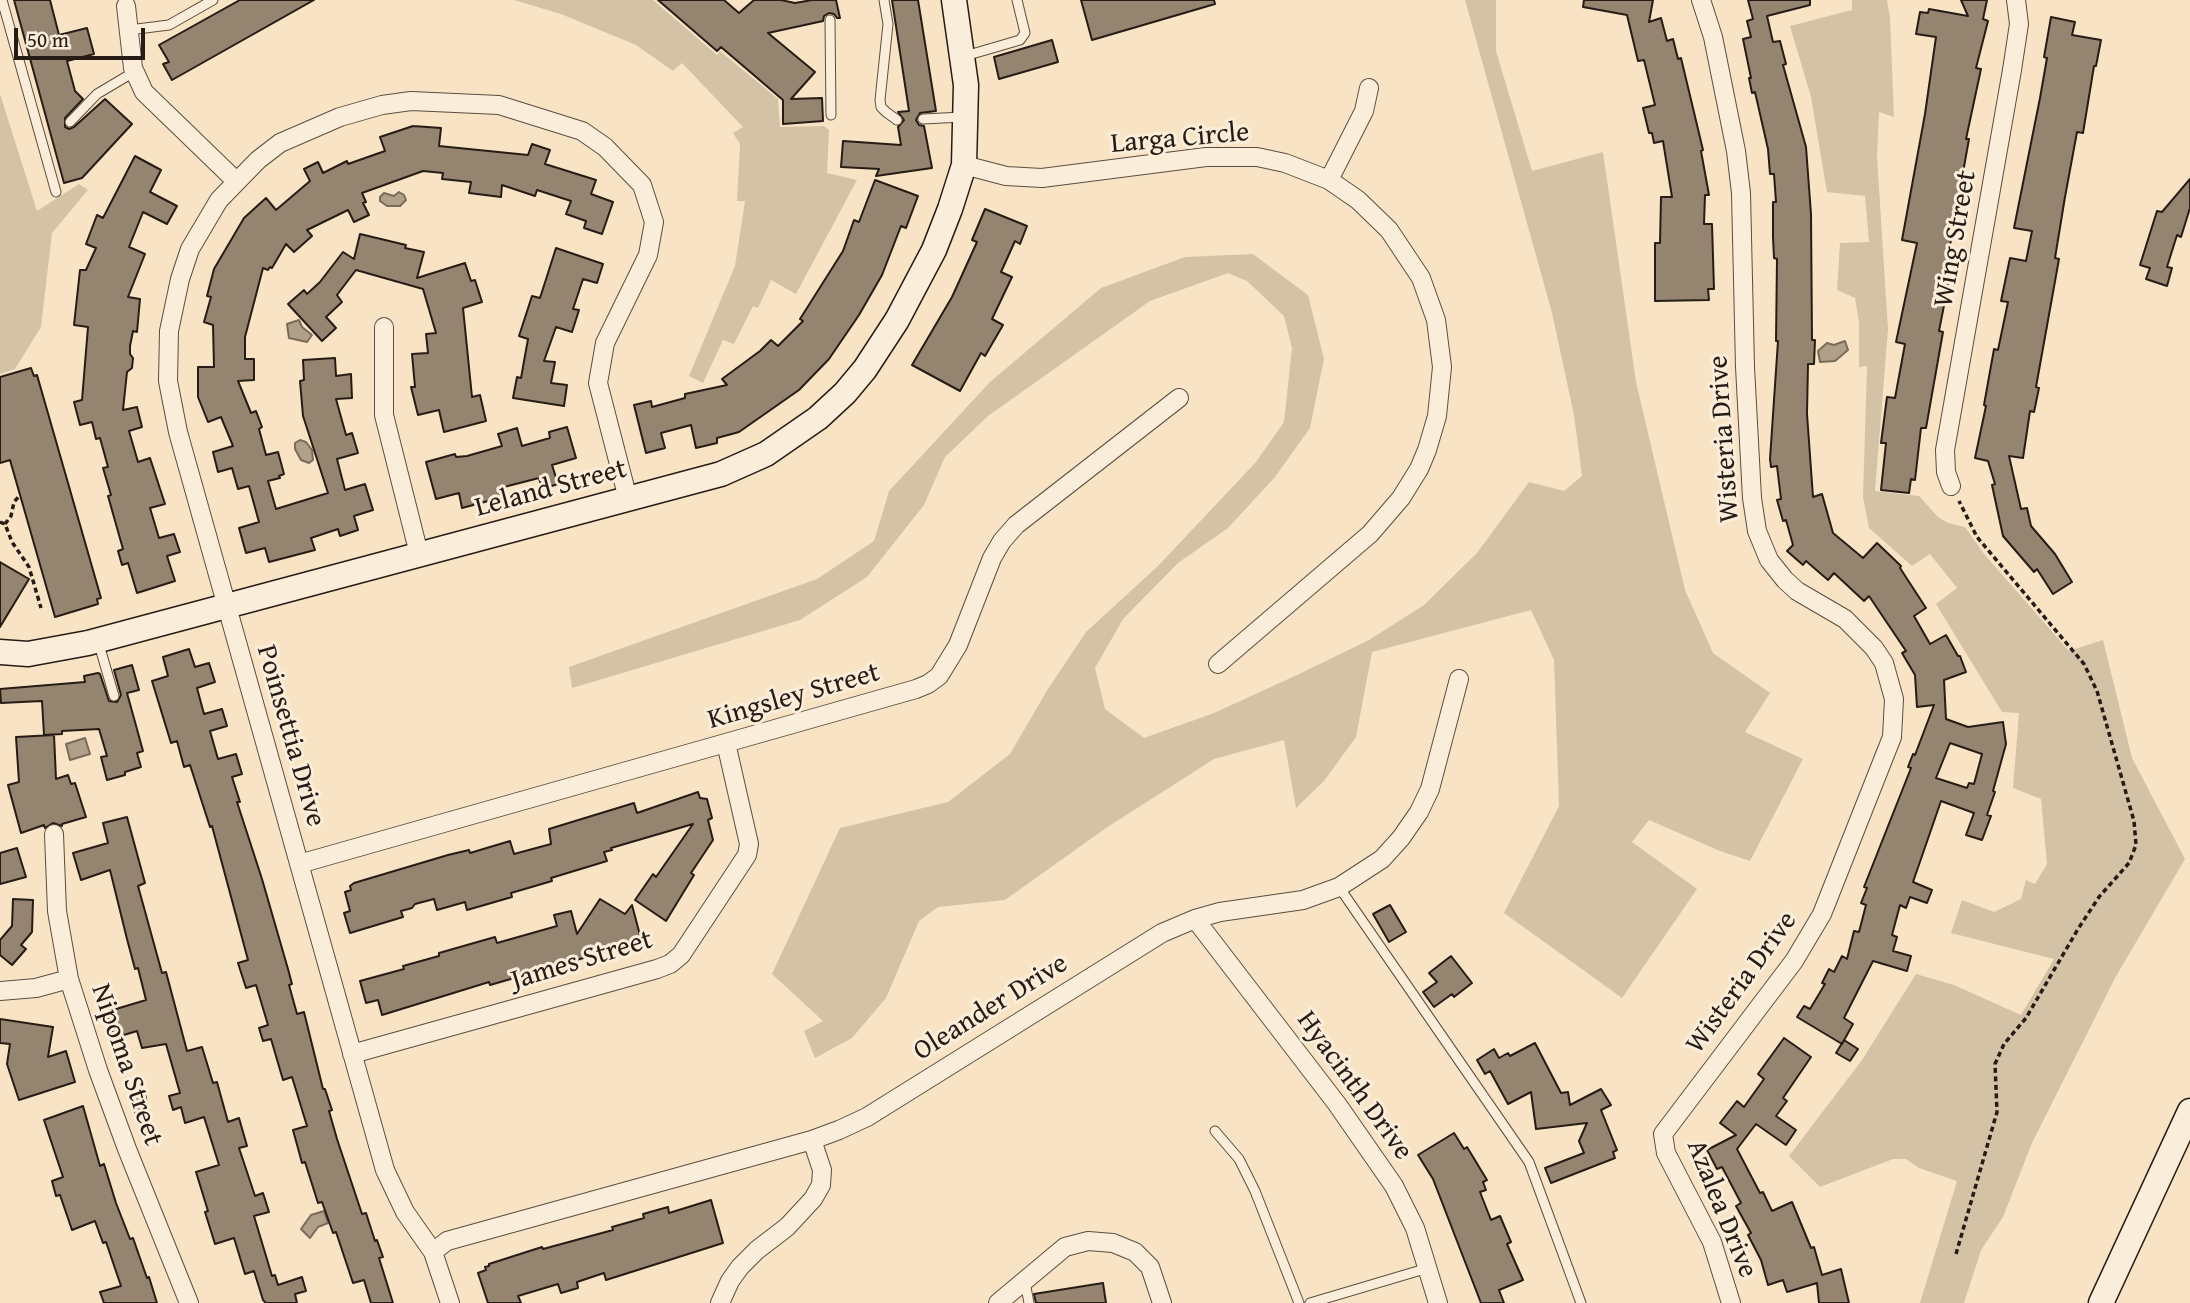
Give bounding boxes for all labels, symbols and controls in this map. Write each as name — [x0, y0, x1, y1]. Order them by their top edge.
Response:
scale bar — [18, 14, 149, 58]
text: 50 m — [27, 24, 69, 55]
street label: Larga Circle — [1109, 116, 1251, 162]
street label: Wing Street — [1927, 168, 1985, 310]
street label: Wisteria Drive — [1702, 354, 1748, 524]
street label: Leland Street — [472, 453, 630, 525]
street label: Poinsettia Drive — [248, 641, 332, 831]
street label: Kingsley Street — [704, 656, 884, 738]
street label: Wisteria Drive — [1679, 905, 1805, 1061]
street label: James Street — [507, 924, 657, 998]
street label: Oleander Drive — [908, 947, 1074, 1069]
street label: Nipoma Street — [83, 980, 169, 1150]
street label: Hyacinth Drive — [1289, 1005, 1419, 1167]
street label: Azalea Drive — [1678, 1135, 1764, 1283]

